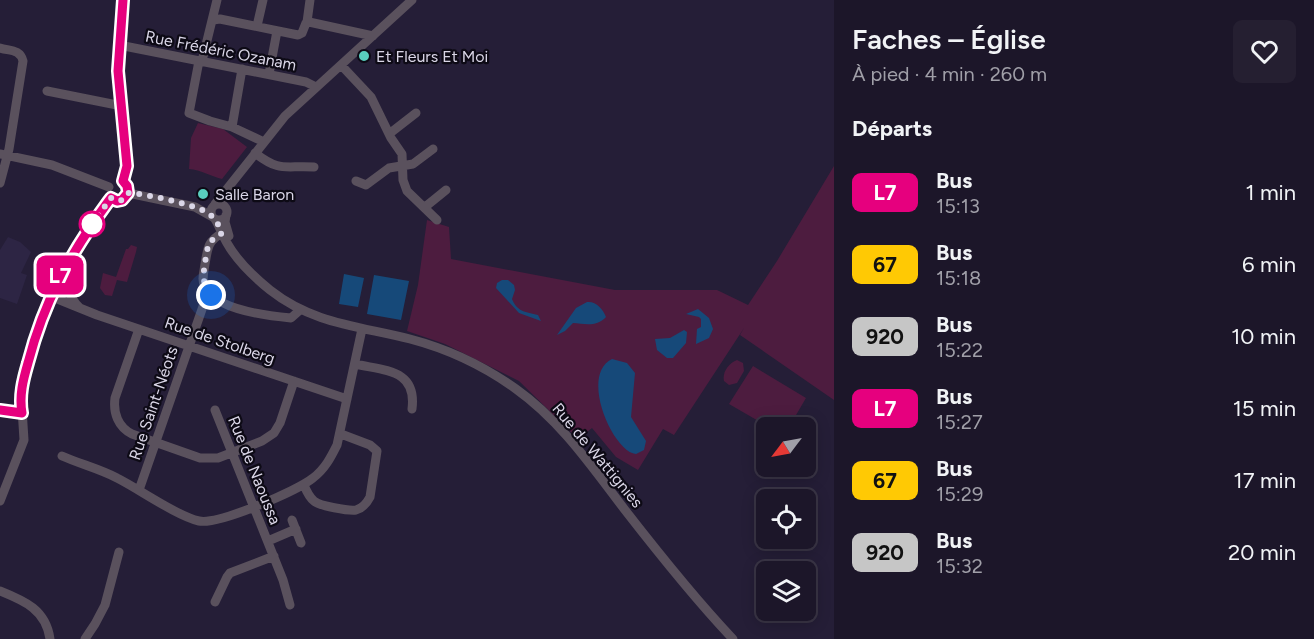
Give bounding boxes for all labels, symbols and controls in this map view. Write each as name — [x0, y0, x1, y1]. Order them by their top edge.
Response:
button: heart — [1233, 20, 1296, 83]
text: Faches – Église — [852, 22, 1046, 56]
street label: Rue Frédéric Ozanam — [144, 27, 298, 74]
place label: Et Fleurs Et Moi — [376, 47, 488, 66]
marker: Et Fleurs Et Moi — [357, 49, 371, 63]
text: À pied · 4 min · 260 m — [852, 62, 1047, 86]
text: Départs — [852, 115, 932, 142]
text: Bus — [936, 167, 972, 194]
text: 1 min — [1245, 179, 1296, 206]
text: L7 — [874, 180, 896, 205]
place label: Salle Baron — [215, 185, 294, 204]
marker: Salle Baron — [196, 187, 210, 201]
text: 15:13 — [936, 194, 980, 218]
unlabelled marker — [79, 211, 105, 237]
text: Bus — [936, 239, 972, 266]
text: 6 min — [1242, 251, 1296, 278]
text: 67 — [873, 252, 897, 277]
line badge: L7 — [33, 256, 87, 294]
text: L7 — [49, 263, 71, 288]
text: 15:18 — [936, 266, 981, 290]
your location — [196, 280, 226, 310]
text: Bus — [936, 311, 972, 338]
street label: Rue de Stolberg — [162, 313, 277, 368]
text: 10 min — [1231, 323, 1296, 350]
text: 920 — [866, 324, 904, 349]
text: 15:22 — [936, 338, 983, 362]
street label: Rue Saint-Néots — [125, 344, 182, 462]
text: Bus — [936, 383, 972, 410]
text: 15 min — [1233, 395, 1296, 422]
text: L7 — [874, 396, 896, 421]
street label: Rue de Wattignies — [548, 399, 647, 511]
text: 15:27 — [936, 410, 983, 434]
street label: Rue de Naoussa — [224, 413, 285, 527]
north arrow — [756, 417, 816, 477]
map controls — [756, 417, 816, 621]
text: Bus — [936, 455, 972, 482]
text: 17 min — [1234, 467, 1296, 494]
text: 67 — [873, 468, 897, 493]
text: 15:29 — [936, 482, 983, 506]
button: locate — [756, 489, 816, 549]
text: Bus — [936, 527, 972, 554]
text: 20 min — [1228, 539, 1296, 566]
text: 920 — [866, 540, 904, 565]
text: 15:32 — [936, 554, 983, 578]
button: layers — [756, 561, 816, 621]

